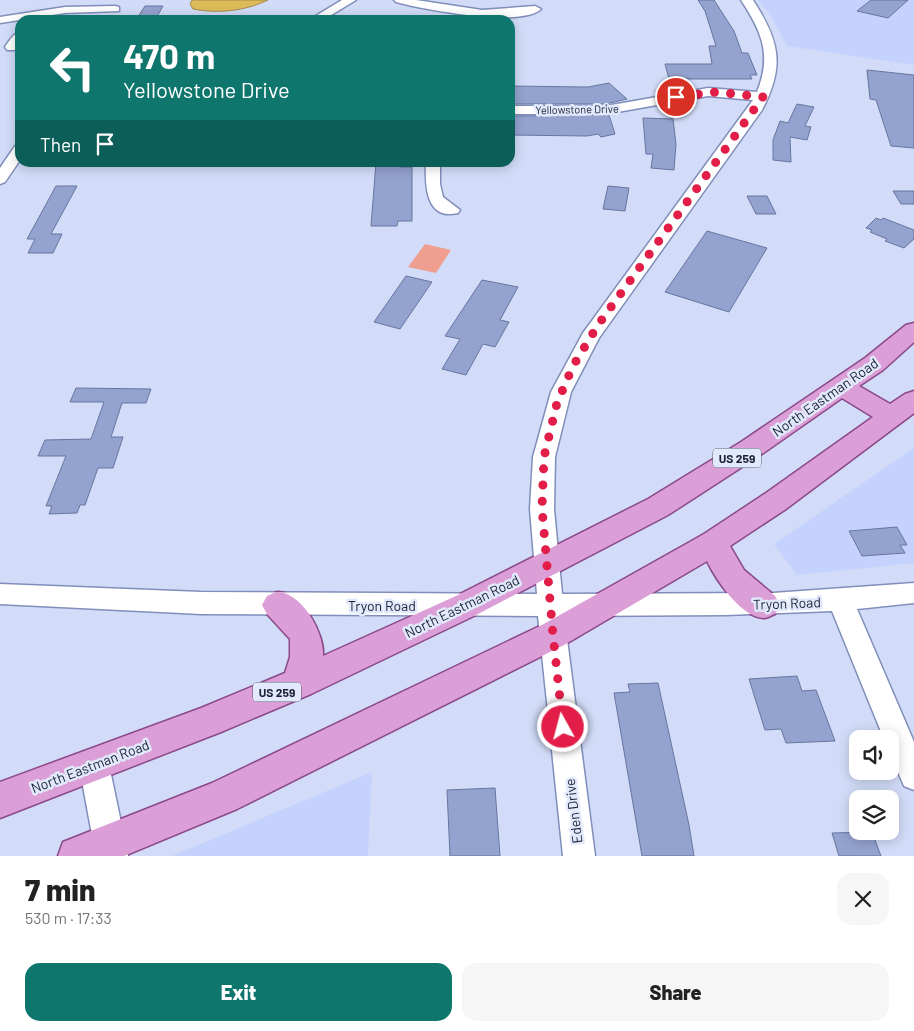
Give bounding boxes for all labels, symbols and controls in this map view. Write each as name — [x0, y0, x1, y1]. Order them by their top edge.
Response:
text: 470 m — [123, 34, 215, 76]
icon: left — [40, 35, 105, 100]
text: Yellowstone Drive — [123, 76, 290, 102]
pin — [655, 76, 697, 118]
icon: arrive — [662, 83, 690, 111]
street label: Yellowstone Drive — [535, 102, 619, 116]
icon: arrive — [91, 130, 119, 158]
text: Then — [40, 133, 81, 156]
street label: North Eastman Road — [769, 354, 881, 440]
road number: US 259 — [713, 448, 761, 468]
street label: North Eastman Road — [402, 571, 522, 641]
street label: Tryon Road — [753, 593, 821, 613]
street label: Tryon Road — [348, 597, 416, 614]
road number: US 259 — [253, 682, 301, 702]
position arrow — [536, 700, 588, 752]
map controls — [849, 730, 899, 840]
button: sound — [849, 730, 899, 780]
street label: North Eastman Road — [28, 736, 152, 796]
street label: Eden Drive — [561, 778, 585, 844]
button: layers — [849, 790, 899, 840]
text: 7 min — [25, 871, 95, 907]
button: close — [837, 873, 889, 925]
text: 530 m · 17:33 — [25, 908, 112, 927]
button: Exit — [25, 963, 452, 1021]
button: Share — [462, 963, 889, 1021]

